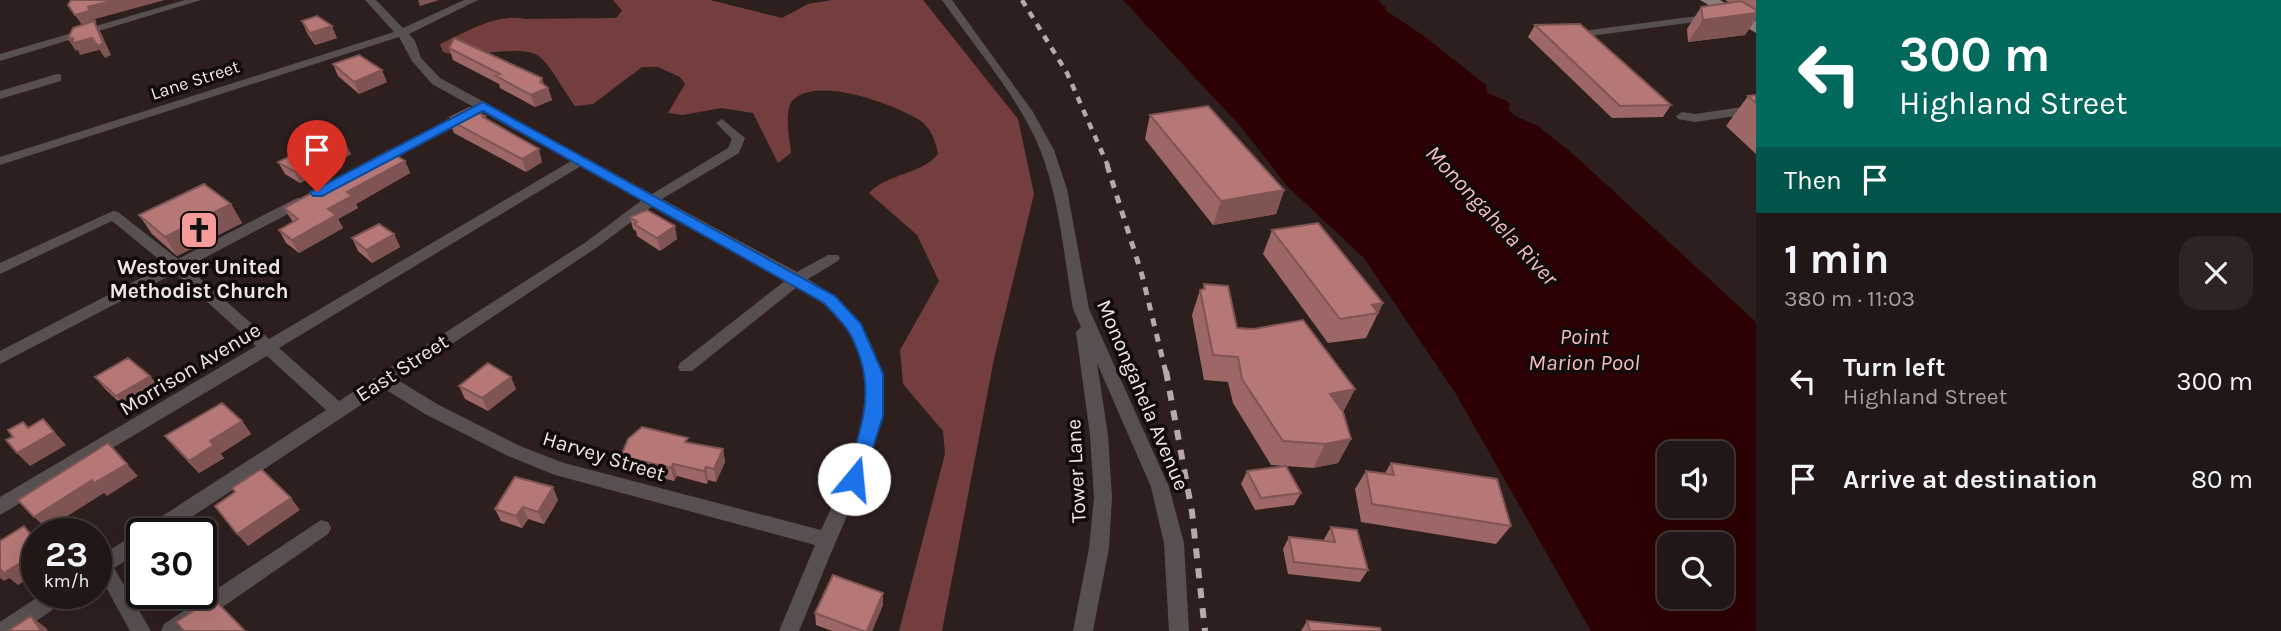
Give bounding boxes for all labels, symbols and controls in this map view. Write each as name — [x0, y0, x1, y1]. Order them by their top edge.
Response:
text: 300 m — [1899, 26, 2050, 83]
icon: left — [1784, 28, 1875, 119]
street label: Lane Street — [148, 55, 242, 105]
text: Highland Street — [1899, 85, 2128, 122]
pin — [287, 120, 347, 192]
icon: arrive — [298, 131, 336, 169]
water label: Monongahela River — [1420, 140, 1564, 292]
icon: arrive — [1856, 161, 1894, 199]
text: Then — [1784, 165, 1842, 196]
church icon: Westover United Methodist Church — [178, 209, 220, 251]
text: 1 min — [1784, 234, 1889, 284]
button: close — [2179, 236, 2253, 310]
place label: Westover United Methodist Church — [109, 255, 289, 303]
text: 380 m · 11:03 — [1784, 285, 1915, 312]
street label: Monongahela Avenue — [1092, 296, 1194, 494]
street label: Morrison Avenue — [115, 318, 265, 420]
water label: Point Marion Pool — [1528, 323, 1640, 376]
street label: East Street — [351, 329, 453, 407]
text: Turn left — [1843, 352, 1945, 383]
icon: left — [1784, 362, 1822, 400]
text: 300 m — [2176, 366, 2253, 397]
text: Highland Street — [1843, 383, 2007, 410]
street label: Tower Lane — [1061, 419, 1091, 523]
street label: Harvey Street — [540, 426, 668, 486]
map controls — [1657, 441, 1734, 609]
button: sound — [1657, 441, 1734, 518]
position arrow — [817, 442, 891, 516]
icon: arrive — [1784, 460, 1822, 498]
text: Arrive at destination — [1843, 464, 2097, 495]
text: 80 m — [2191, 464, 2253, 495]
speed limit sign: 30 — [126, 518, 217, 609]
button: search — [1657, 532, 1734, 609]
text: 23 — [45, 534, 88, 575]
text: km/h — [44, 570, 89, 592]

